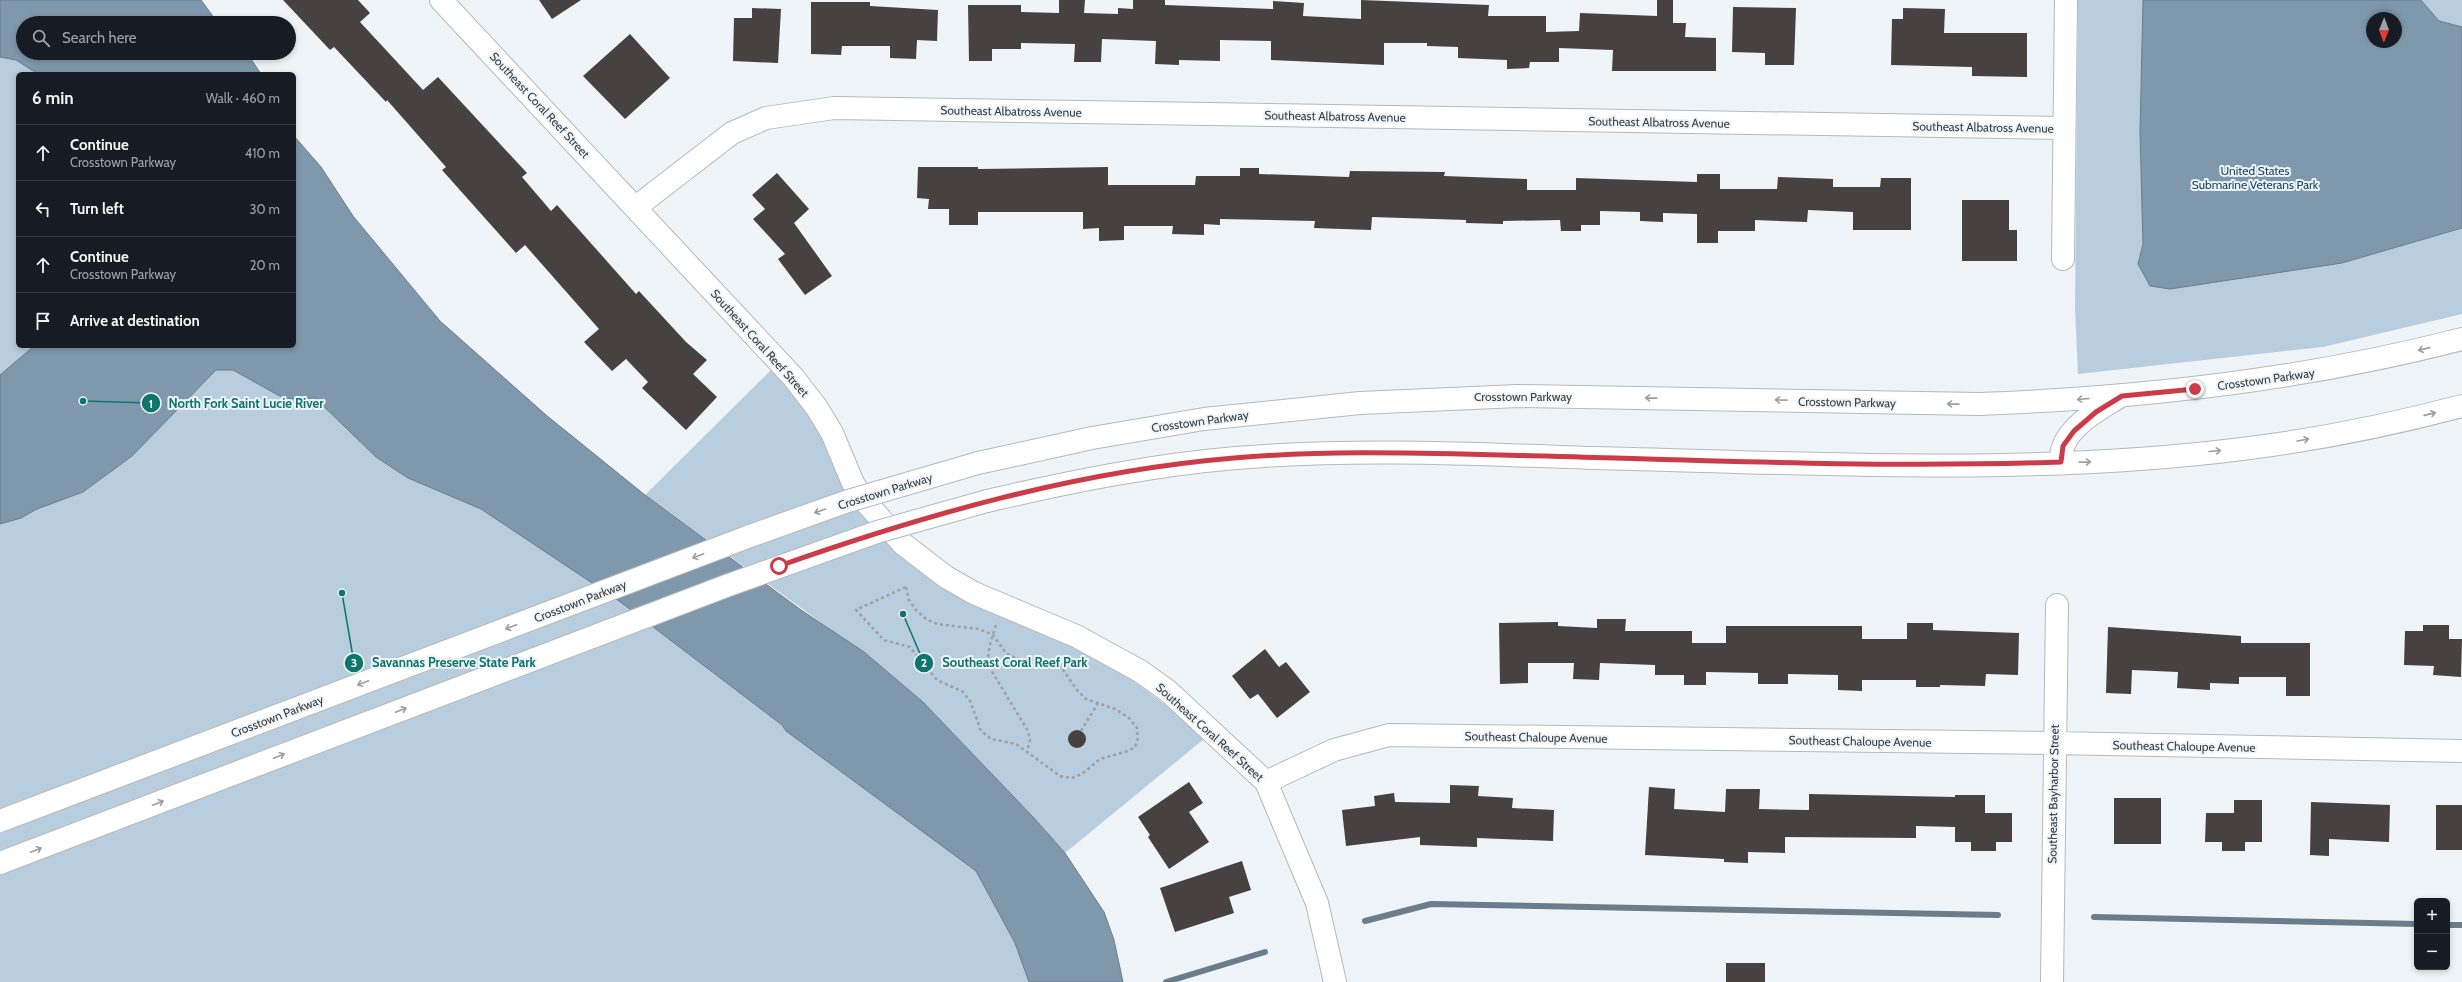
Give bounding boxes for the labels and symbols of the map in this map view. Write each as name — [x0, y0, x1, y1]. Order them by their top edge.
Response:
north arrow — [2366, 12, 2402, 48]
street label: Southeast Coral Reef Street — [487, 49, 593, 161]
street label: Southeast Albatross Avenue — [940, 102, 1082, 120]
street label: Southeast Albatross Avenue — [1264, 107, 1406, 125]
street label: Southeast Albatross Avenue — [1588, 113, 1730, 131]
street label: Southeast Albatross Avenue — [1912, 118, 2054, 136]
park label: United States Submarine Veterans Park — [2192, 163, 2319, 192]
street label: Southeast Coral Reef Street — [708, 286, 812, 400]
one-way arrow — [2418, 345, 2431, 353]
street label: Crosstown Parkway — [2216, 365, 2316, 393]
route end — [2186, 380, 2204, 398]
street label: Crosstown Parkway — [1474, 389, 1572, 404]
callout: North Fork Saint Lucie River — [141, 391, 332, 416]
one-way arrow — [1645, 394, 1658, 402]
street label: Crosstown Parkway — [1798, 394, 1896, 410]
text: North Fork Saint Lucie River — [169, 395, 324, 411]
text: 1 — [149, 396, 153, 411]
one-way arrow — [2077, 396, 2090, 403]
one-way arrow — [1775, 397, 1788, 404]
one-way arrow — [1947, 400, 1960, 408]
street label: Crosstown Parkway — [1150, 407, 1250, 435]
one-way arrow — [2423, 410, 2436, 418]
one-way arrow — [2296, 436, 2309, 444]
one-way arrow — [2208, 448, 2221, 455]
one-way arrow — [2078, 458, 2091, 465]
street label: Crosstown Parkway — [836, 470, 934, 512]
one-way arrow — [813, 508, 826, 515]
one-way arrow — [692, 553, 704, 561]
route start — [770, 557, 788, 575]
street label: Crosstown Parkway — [532, 576, 628, 626]
one-way arrow — [505, 624, 517, 632]
callout: Savannas Preserve State Park — [344, 650, 544, 675]
callout: Southeast Coral Reef Park — [914, 650, 1096, 675]
text: Savannas Preserve State Park — [372, 654, 537, 670]
text: Southeast Coral Reef Park — [942, 654, 1088, 670]
text: 3 — [351, 655, 357, 670]
text: 2 — [921, 655, 927, 670]
one-way arrow — [358, 680, 370, 688]
street label: Southeast Coral Reef Street — [1153, 680, 1267, 784]
street label: Crosstown Parkway — [229, 691, 325, 741]
one-way arrow — [394, 706, 406, 713]
street label: Southeast Bayharbor Street — [2044, 724, 2062, 864]
street label: Southeast Chaloupe Avenue — [1464, 728, 1608, 746]
street label: Southeast Chaloupe Avenue — [1788, 732, 1932, 750]
street label: Southeast Chaloupe Avenue — [2112, 737, 2256, 755]
one-way arrow — [273, 752, 285, 760]
one-way arrow — [151, 798, 163, 806]
one-way arrow — [30, 845, 42, 853]

